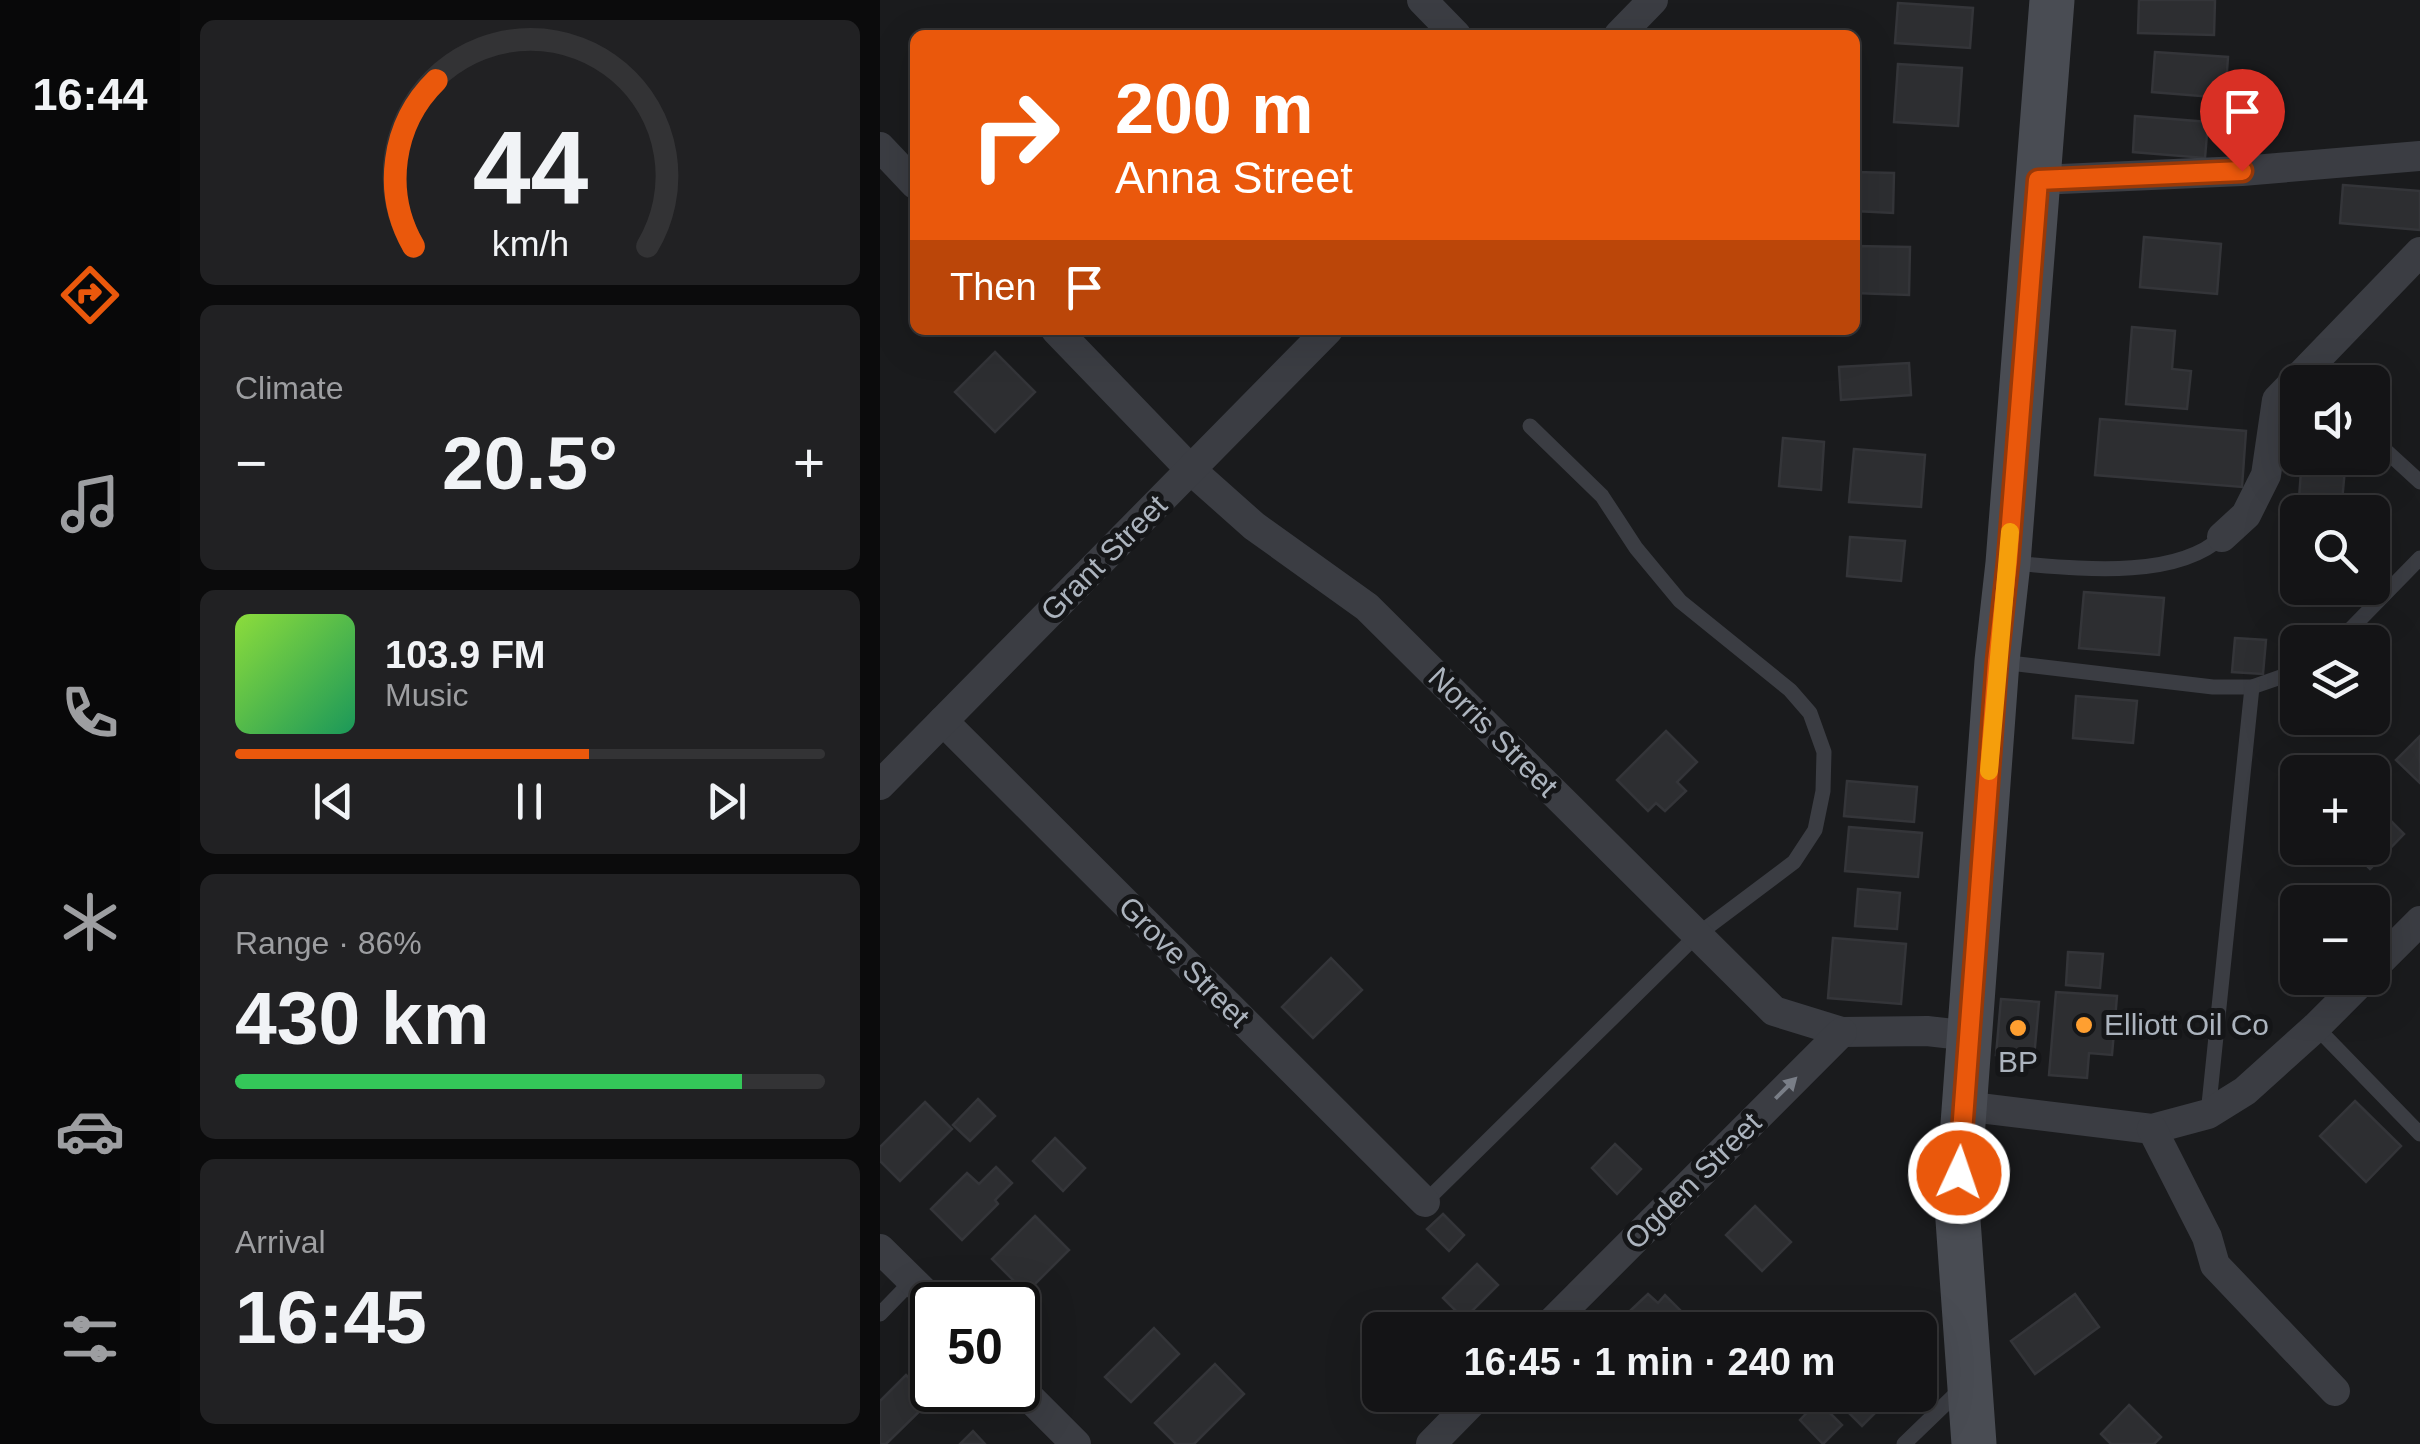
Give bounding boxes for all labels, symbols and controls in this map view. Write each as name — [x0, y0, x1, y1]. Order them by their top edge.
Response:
text: 16:44 — [32, 69, 148, 120]
pin — [2200, 69, 2285, 172]
icon: right — [950, 70, 1080, 200]
text: 200 m — [1115, 70, 1313, 148]
icon: arrive — [2215, 84, 2270, 139]
text: 44 — [472, 110, 588, 226]
text: Anna Street — [1115, 152, 1353, 203]
text: km/h — [491, 224, 569, 264]
icon: directions — [55, 260, 125, 330]
icon: arrive — [1057, 260, 1112, 315]
text: Then — [950, 266, 1037, 308]
map controls — [2280, 365, 2390, 995]
button: sound — [2280, 365, 2390, 475]
text: Climate — [235, 370, 343, 406]
text: 20.5° — [442, 421, 618, 505]
text: − — [235, 432, 267, 494]
text: + — [793, 432, 825, 494]
icon: music — [55, 469, 125, 539]
street label: Grant Street — [1034, 488, 1174, 627]
button: search — [2280, 495, 2390, 605]
button: layers — [2280, 625, 2390, 735]
text: 103.9 FM — [385, 634, 546, 676]
street label: Norris Street — [1422, 660, 1565, 803]
text: Music — [385, 677, 469, 713]
icon: phone — [55, 678, 125, 748]
button: + — [2280, 755, 2390, 865]
icon: previous — [306, 774, 361, 829]
icon: pause — [502, 774, 557, 829]
icon: next — [699, 774, 754, 829]
button: − — [2280, 885, 2390, 995]
icon: climate — [55, 887, 125, 957]
street label: Grove Street — [1113, 890, 1257, 1034]
text: Range · 86% — [235, 925, 422, 961]
text: 430 km — [235, 976, 489, 1060]
place label: Elliott Oil Co — [2104, 1008, 2269, 1041]
marker: Elliott Oil Co — [2073, 1014, 2095, 1036]
marker: BP — [2007, 1017, 2029, 1039]
place label: BP — [1998, 1045, 2038, 1078]
one-way arrow — [1774, 1077, 1798, 1100]
icon: car — [55, 1096, 125, 1166]
street label: Ogden Street — [1618, 1105, 1768, 1255]
position arrow — [1907, 1121, 2011, 1225]
text: Arrival — [235, 1224, 326, 1260]
text: 16:45 — [235, 1275, 427, 1359]
speed limit sign: 50 — [910, 1282, 1040, 1412]
icon: filters — [55, 1304, 125, 1374]
text: 16:45 · 1 min · 240 m — [1464, 1341, 1835, 1383]

